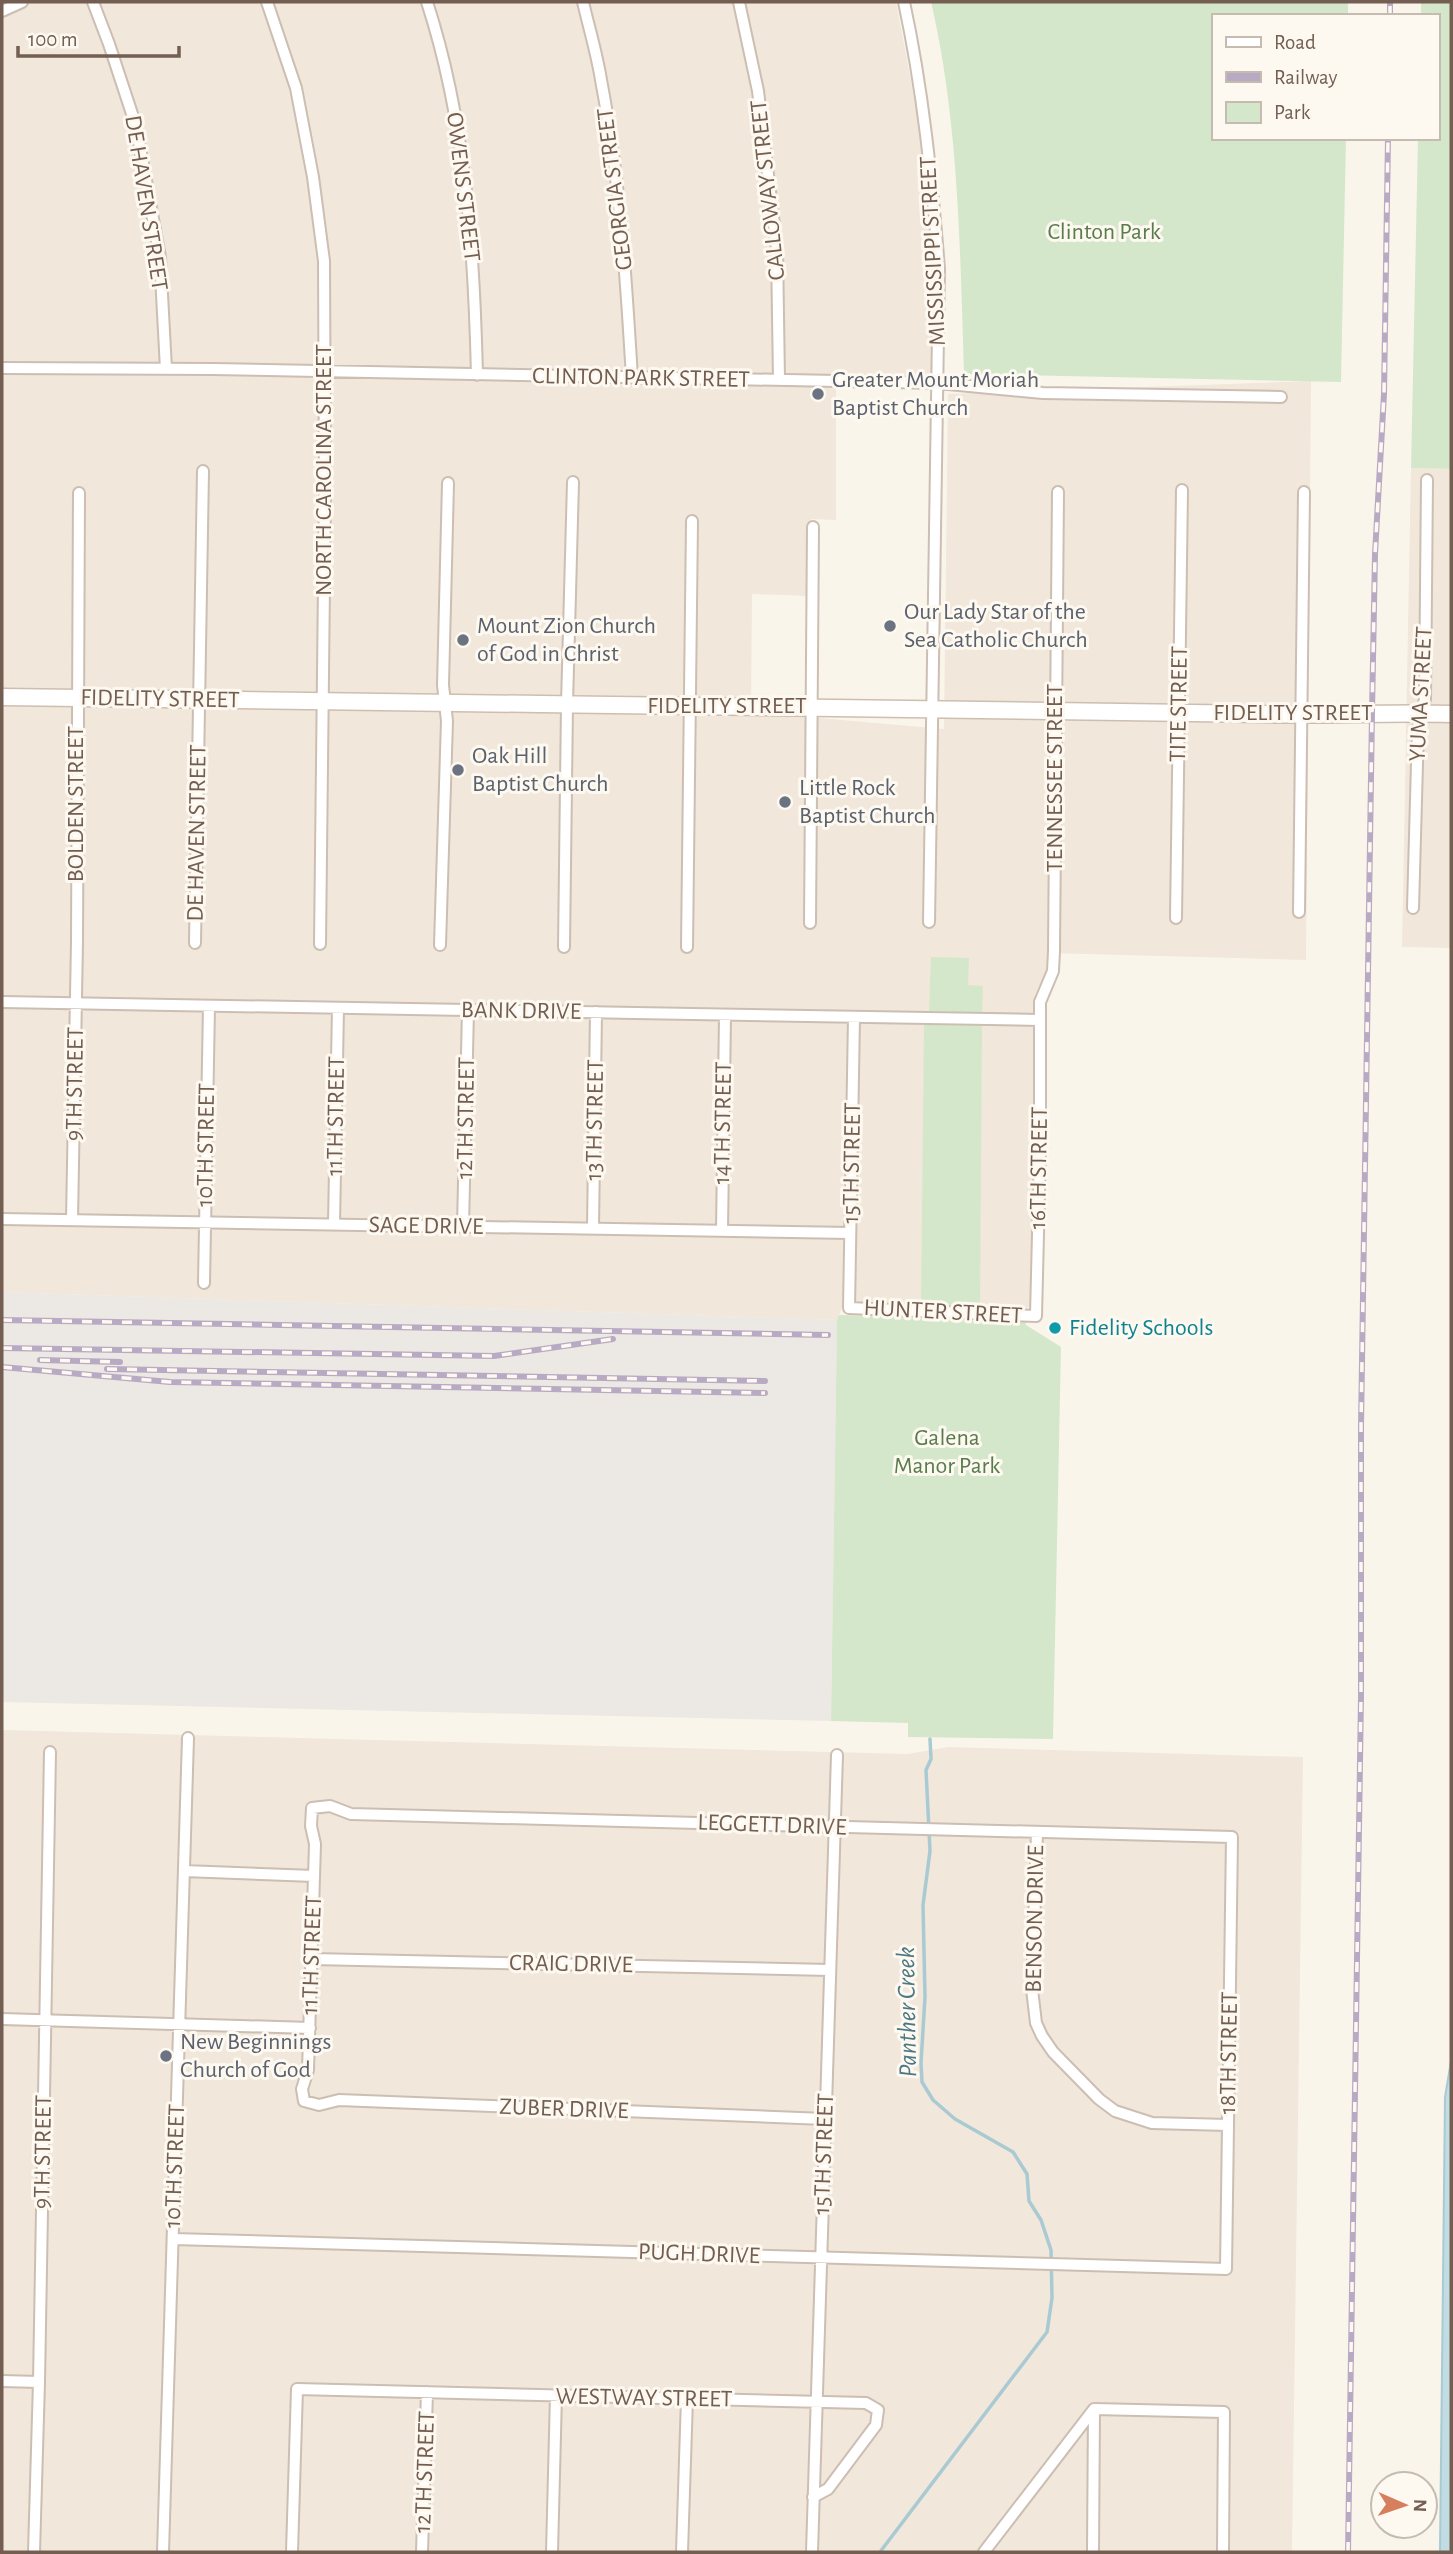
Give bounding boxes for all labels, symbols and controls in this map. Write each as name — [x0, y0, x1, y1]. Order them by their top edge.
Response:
scale bar — [18, 14, 178, 58]
legend — [1212, 14, 1439, 140]
text: 100 m — [28, 29, 78, 50]
text: Road — [1274, 32, 1316, 53]
text: Railway — [1274, 67, 1337, 88]
street label: CALLOWAY STREET — [747, 98, 789, 282]
text: Park — [1274, 102, 1311, 123]
street label: GEORGIA STREET — [593, 106, 637, 272]
street label: OWENS STREET — [442, 111, 484, 263]
street label: DE HAVEN STREET — [120, 114, 172, 293]
street label: MISSISSIPPI STREET — [916, 155, 950, 346]
park label: Clinton Park — [1047, 220, 1161, 244]
street label: NORTH CAROLINA STREET — [312, 344, 336, 596]
street label: CLINTON PARK STREET — [532, 364, 750, 392]
place label: Greater Mount Moriah Baptist Church — [832, 368, 1039, 420]
marker: Greater Mount Moriah Baptist Church — [810, 386, 826, 402]
place label: Our Lady Star of the Sea Catholic Church — [904, 600, 1088, 652]
place label: Mount Zion Church of God in Christ — [477, 614, 656, 666]
marker: Our Lady Star of the Sea Catholic Church — [882, 618, 898, 634]
street label: YUMA STREET — [1405, 626, 1437, 762]
marker: Mount Zion Church of God in Christ — [455, 632, 471, 648]
street label: TITE STREET — [1166, 646, 1192, 762]
street label: TENNESSEE STREET — [1043, 684, 1067, 872]
street label: FIDELITY STREET — [80, 686, 240, 712]
street label: FIDELITY STREET — [647, 694, 807, 718]
street label: FIDELITY STREET — [1213, 701, 1373, 725]
street label: BOLDEN STREET — [64, 726, 88, 882]
street label: DE HAVEN STREET — [183, 744, 211, 922]
place label: Oak Hill Baptist Church — [472, 744, 609, 796]
marker: Oak Hill Baptist Church — [450, 762, 466, 778]
place label: Little Rock Baptist Church — [799, 776, 936, 828]
marker: Little Rock Baptist Church — [777, 794, 793, 810]
street label: BANK DRIVE — [461, 998, 582, 1024]
street label: 9TH STREET — [62, 1026, 88, 1141]
street label: 11TH STREET — [323, 1056, 349, 1176]
street label: 12TH STREET — [453, 1056, 479, 1179]
street label: 13TH STREET — [582, 1059, 608, 1181]
street label: 14TH STREET — [710, 1061, 736, 1185]
street label: 10TH STREET — [193, 1083, 219, 1207]
street label: 15TH STREET — [839, 1102, 865, 1224]
street label: 16TH STREET — [1026, 1106, 1052, 1229]
street label: SAGE DRIVE — [368, 1213, 484, 1239]
street label: HUNTER STREET — [863, 1296, 1023, 1328]
place label: Fidelity Schools — [1069, 1316, 1213, 1340]
marker: Fidelity Schools — [1047, 1320, 1063, 1336]
park label: Galena Manor Park — [894, 1426, 1000, 1478]
street label: LEGGETT DRIVE — [697, 1810, 847, 1840]
street label: BENSON DRIVE — [1022, 1845, 1048, 1993]
street label: 11TH STREET — [298, 1895, 326, 2015]
water label: Panther Creek — [893, 1946, 921, 2078]
street label: CRAIG DRIVE — [509, 1951, 634, 1977]
street label: 18TH STREET — [1216, 1991, 1242, 2115]
place label: New Beginnings Church of God — [180, 2030, 331, 2082]
marker: New Beginnings Church of God — [158, 2048, 174, 2064]
street label: 15TH STREET — [810, 2093, 838, 2215]
street label: 9TH STREET — [30, 2094, 56, 2209]
street label: ZUBER DRIVE — [499, 2095, 629, 2123]
street label: 10TH STREET — [161, 2103, 189, 2228]
street label: PUGH DRIVE — [638, 2240, 761, 2268]
street label: WESTWAY STREET — [555, 2384, 733, 2412]
street label: 12TH STREET — [411, 2410, 439, 2533]
north arrow — [1369, 2470, 1439, 2540]
text: N — [1410, 2499, 1429, 2512]

